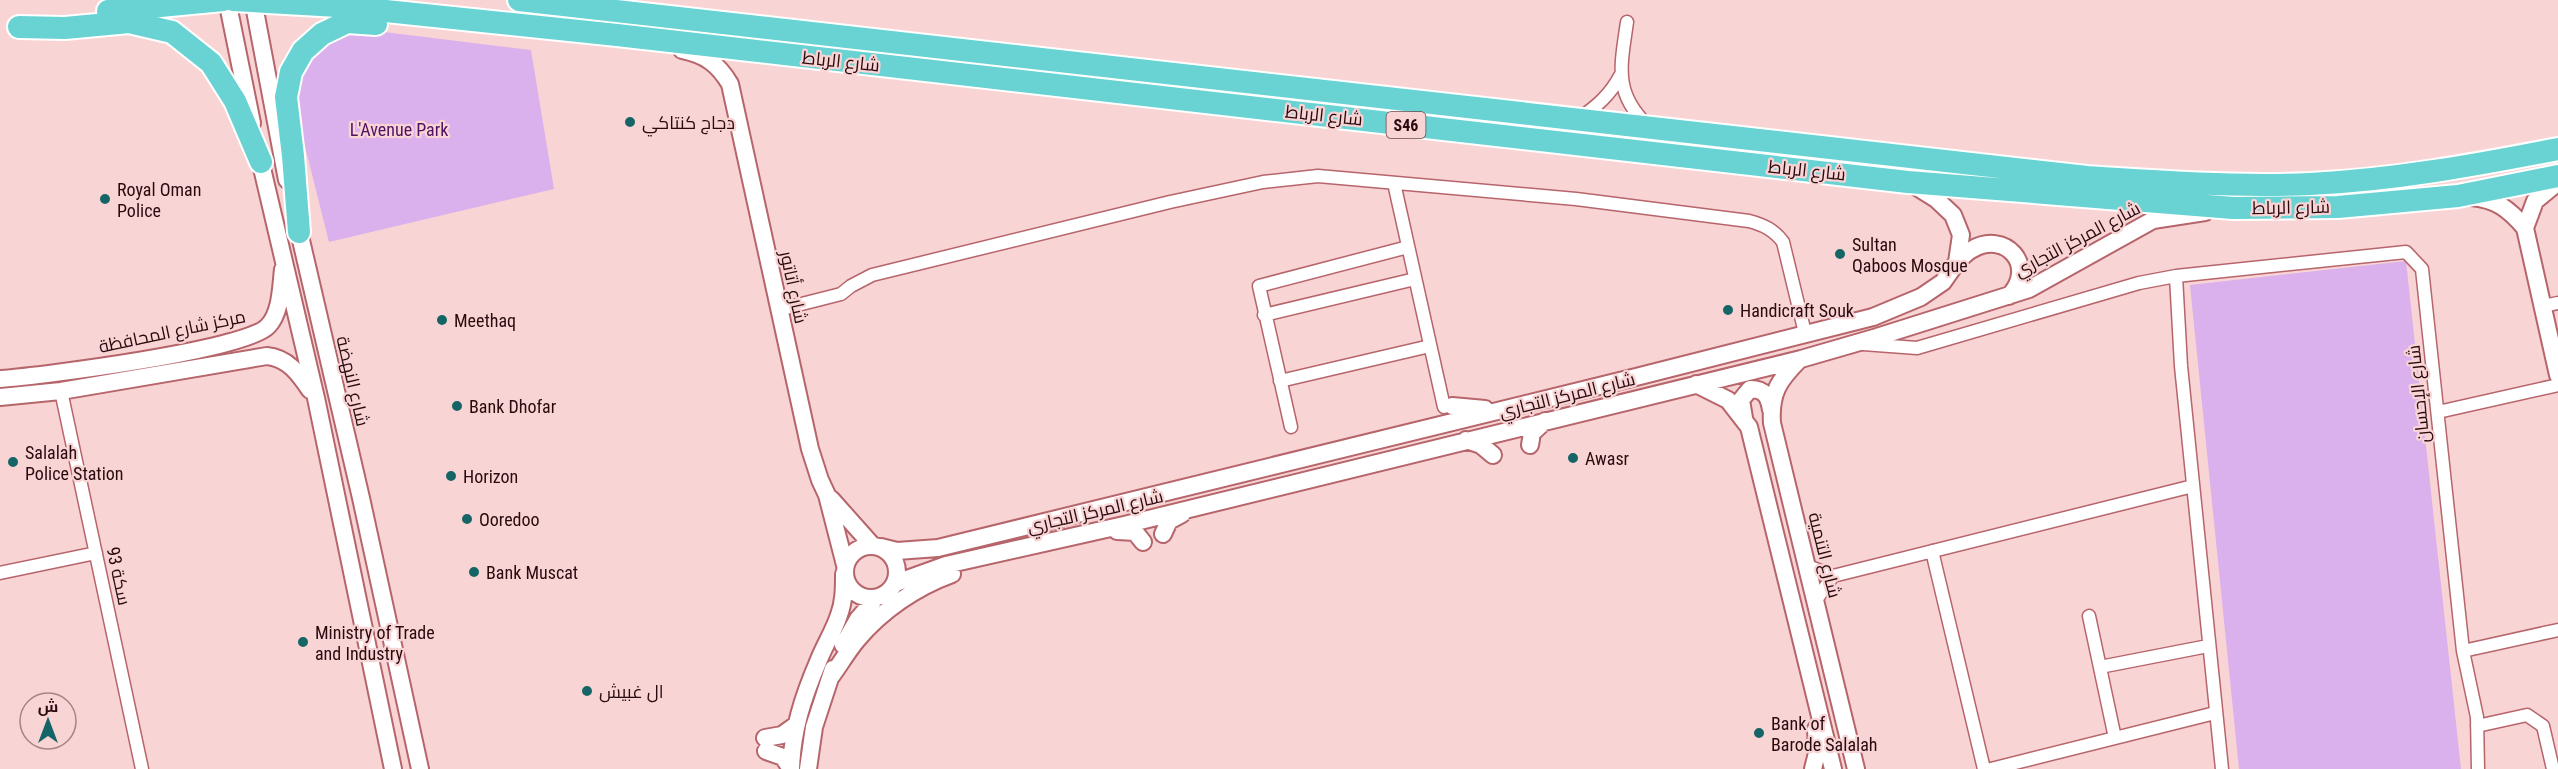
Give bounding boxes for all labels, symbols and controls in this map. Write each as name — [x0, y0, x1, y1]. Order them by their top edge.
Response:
street label: شارع الرباط — [801, 46, 881, 78]
street label: شارع الرباط — [1284, 100, 1364, 132]
place label: دجاج كنتاكي — [642, 112, 735, 137]
road number: S46 — [1386, 112, 1426, 138]
marker: دجاج كنتاكي — [623, 115, 637, 129]
park label: L'Avenue Park — [350, 119, 448, 140]
street label: شارع الرباط — [1767, 155, 1847, 187]
place label: Royal Oman Police — [117, 179, 201, 221]
marker: Royal Oman Police — [98, 192, 112, 206]
street label: شارع الرباط — [2252, 196, 2330, 220]
street label: شارع المركز التجاري — [2011, 197, 2145, 284]
place label: Sultan Qaboos Mosque — [1852, 234, 1968, 276]
marker: Sultan Qaboos Mosque — [1833, 247, 1847, 261]
street label: شارع أتاتور — [774, 248, 812, 326]
place label: Handicraft Souk — [1740, 300, 1854, 321]
marker: Handicraft Souk — [1721, 303, 1735, 317]
street label: مركز شارع المحافظة — [97, 305, 248, 359]
place label: Meethaq — [454, 310, 516, 331]
marker: Meethaq — [435, 313, 449, 327]
street label: شارع النهضة — [331, 334, 374, 428]
street label: شارع الإحسان — [2402, 344, 2436, 444]
street label: شارع المركز التجاري — [1497, 368, 1638, 426]
place label: Bank Dhofar — [469, 396, 557, 417]
marker: Bank Dhofar — [450, 399, 464, 413]
place label: Salalah Police Station — [25, 442, 124, 484]
place label: Awasr — [1585, 448, 1630, 469]
marker: Awasr — [1566, 451, 1580, 465]
marker: Salalah Police Station — [6, 455, 20, 469]
place label: Horizon — [463, 466, 518, 487]
marker: Horizon — [444, 469, 458, 483]
street label: شارع المركز التجاري — [1025, 485, 1166, 541]
place label: Ooredoo — [479, 509, 540, 530]
street label: شارع التنمية — [1802, 510, 1846, 600]
marker: Ooredoo — [460, 512, 474, 526]
street label: سكة 93 — [103, 545, 135, 607]
place label: Bank Muscat — [486, 562, 578, 583]
marker: Bank Muscat — [467, 565, 481, 579]
place label: Ministry of Trade and Industry — [315, 622, 435, 664]
marker: Ministry of Trade and Industry — [296, 635, 310, 649]
place label: ال غبيش — [599, 681, 664, 703]
marker: ال غبيش — [580, 684, 594, 698]
north arrow — [18, 691, 78, 751]
text: ش — [38, 697, 58, 716]
place label: Bank of Barode Salalah — [1771, 713, 1877, 755]
marker: Bank of Barode Salalah — [1752, 726, 1766, 740]

